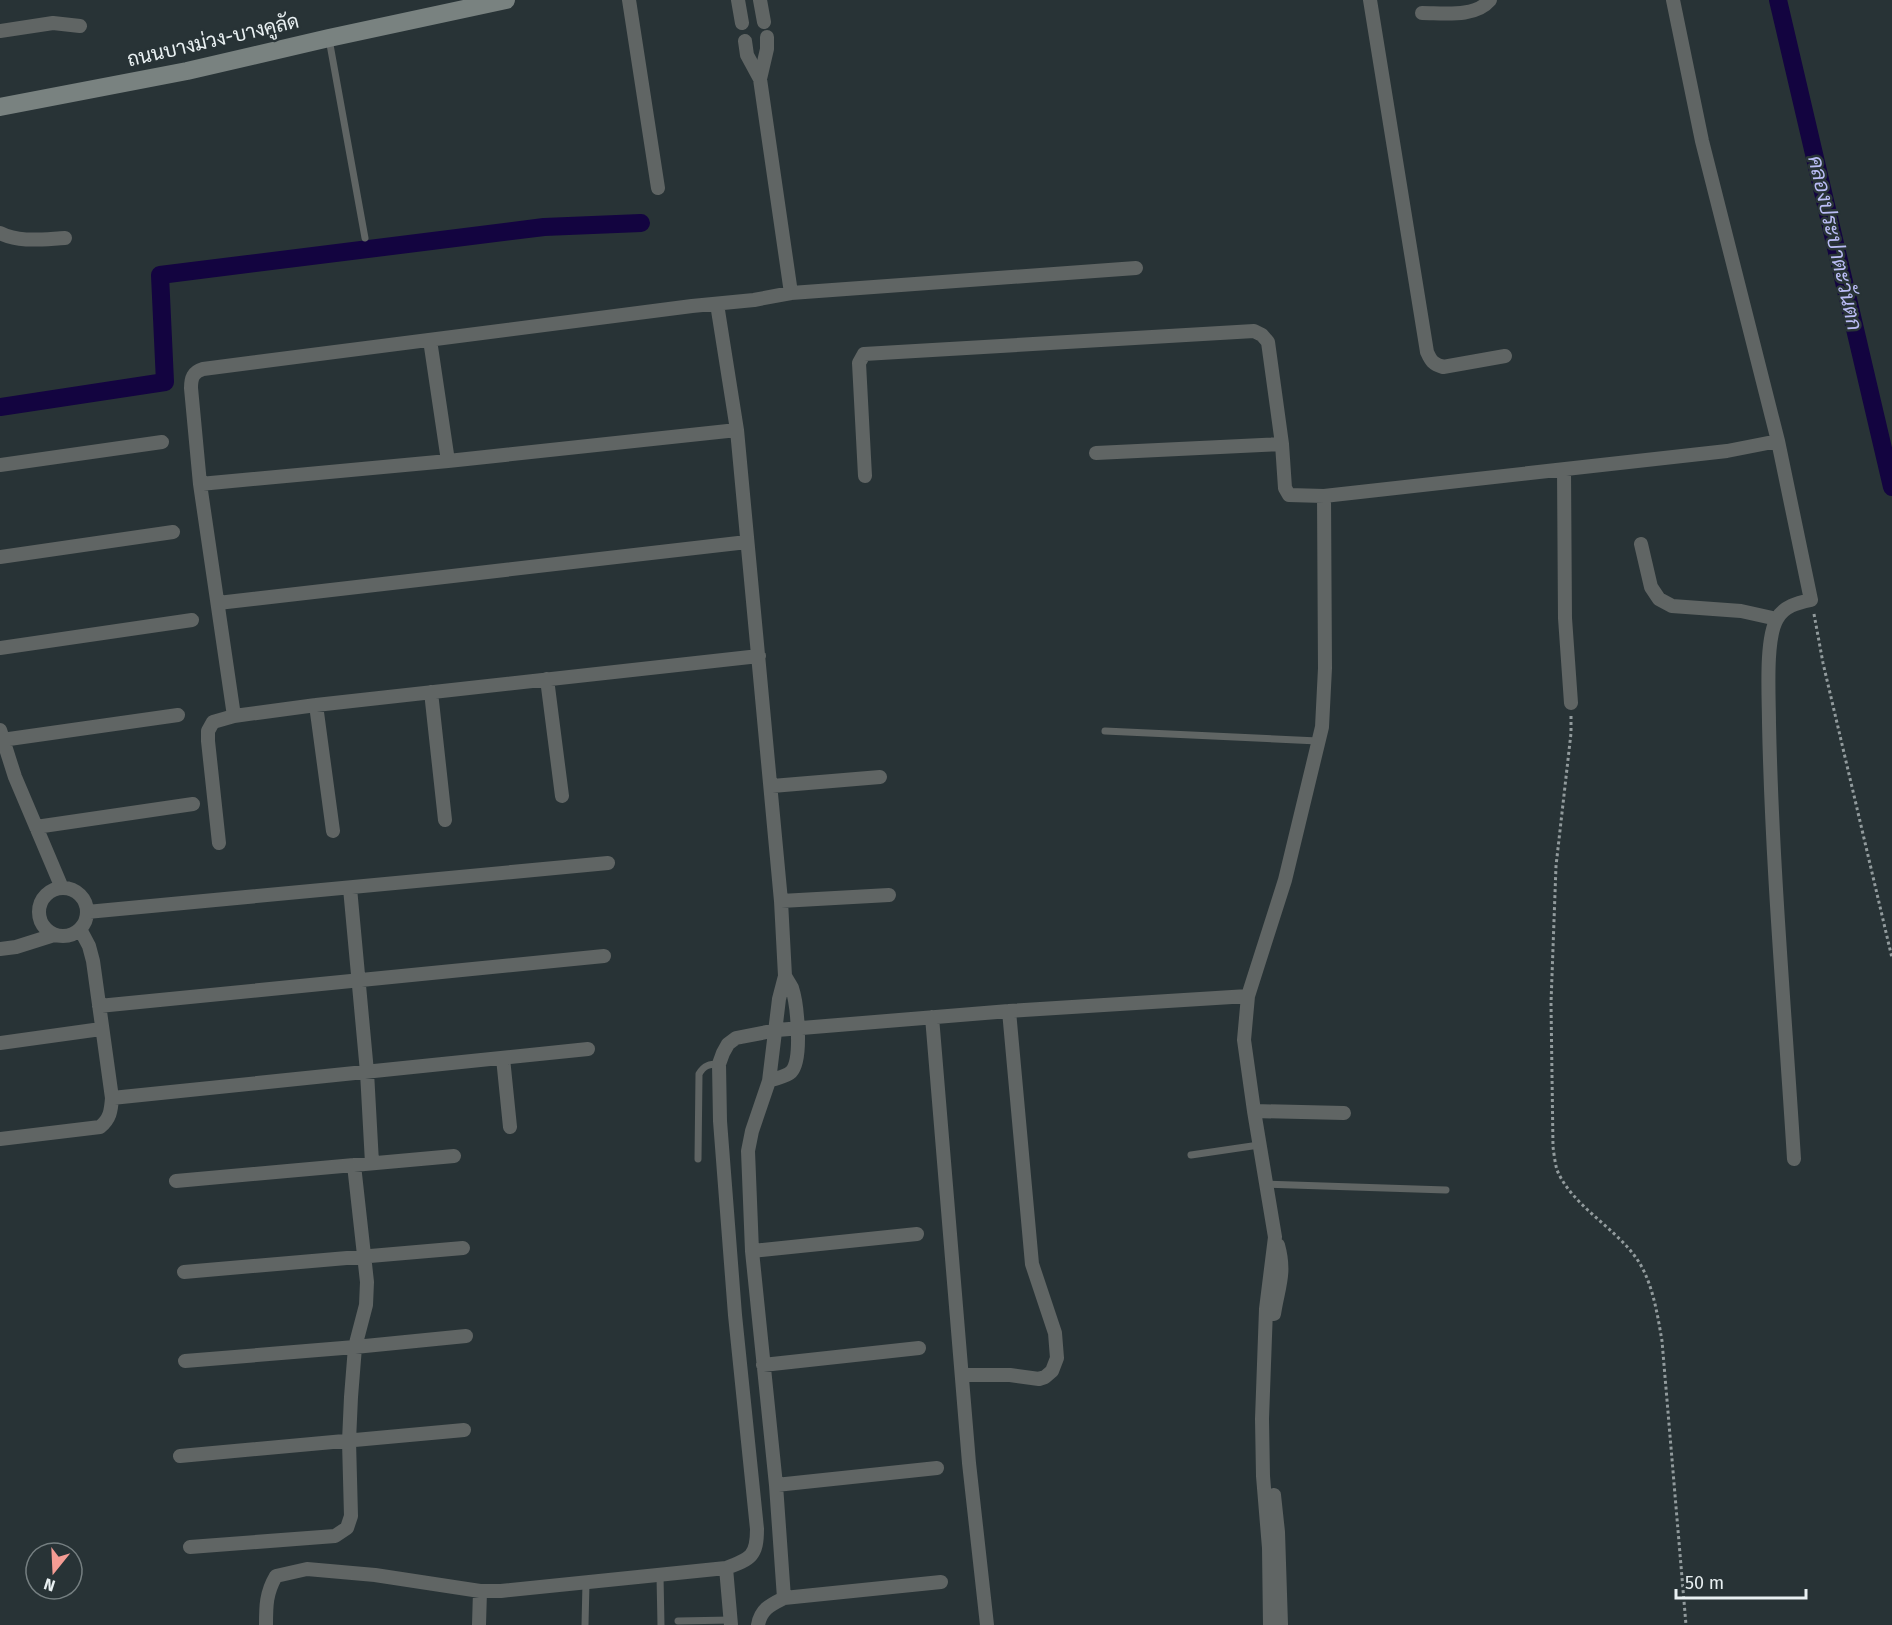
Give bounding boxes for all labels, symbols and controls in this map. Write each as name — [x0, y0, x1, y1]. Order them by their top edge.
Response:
street label: ถนนบางม่วง-บางคูลัด — [125, 9, 302, 74]
water label: คลองประปาตะวันตก — [1802, 153, 1868, 333]
north arrow — [24, 1541, 84, 1601]
scale bar — [1676, 1562, 1806, 1600]
text: 50 m — [1685, 1572, 1724, 1594]
text: N — [42, 1574, 57, 1595]

